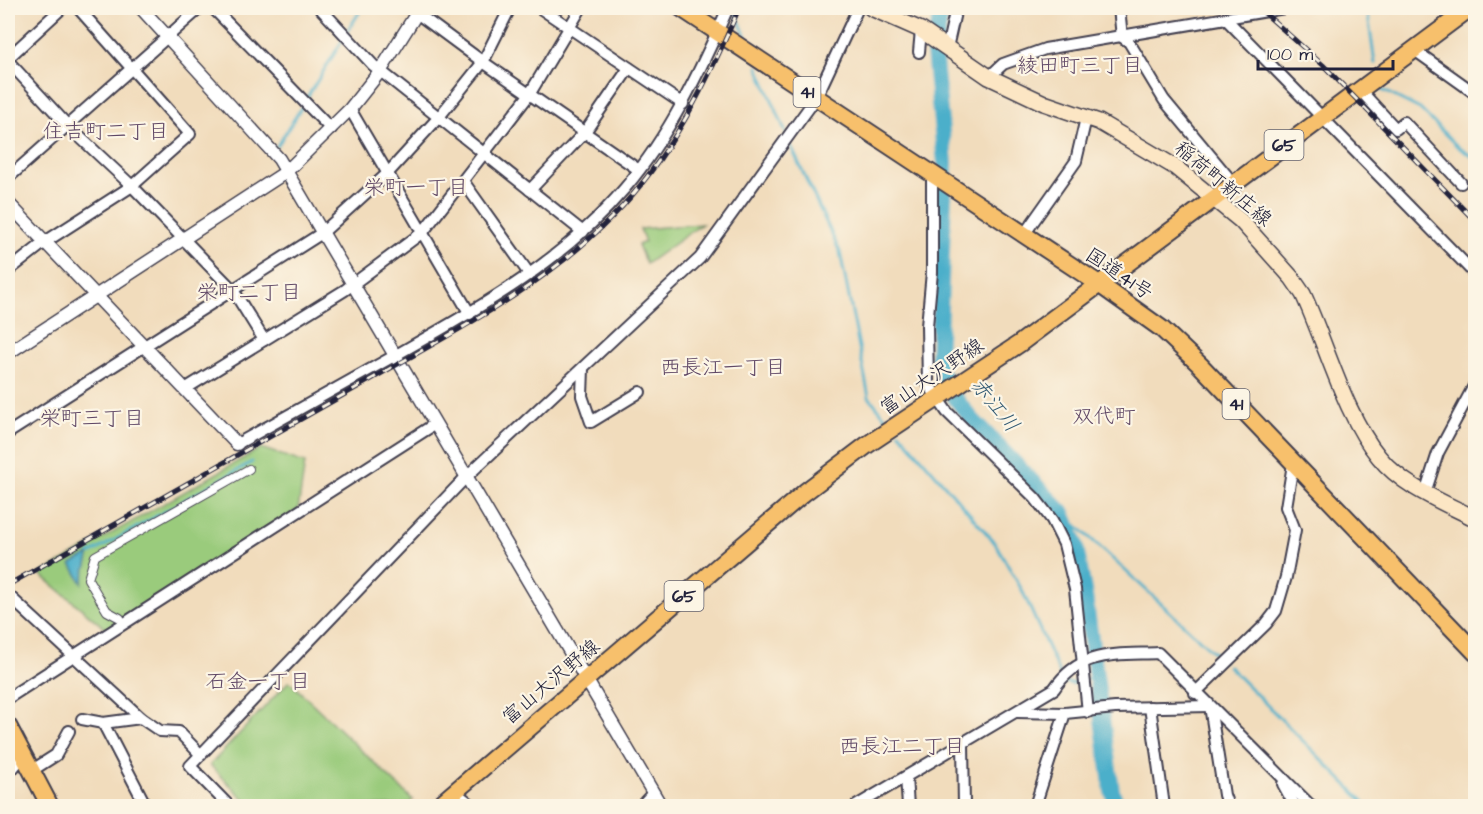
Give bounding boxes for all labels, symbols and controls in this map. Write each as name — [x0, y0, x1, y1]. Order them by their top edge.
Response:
scale bar — [1258, 33, 1393, 71]
text: 100 m — [1267, 42, 1313, 67]
district label: 綾田町三丁目 — [1017, 51, 1143, 80]
road number: 41 — [794, 77, 820, 107]
district label: 住吉町二丁目 — [43, 117, 169, 146]
road number: 65 — [1264, 130, 1304, 160]
street label: 稲荷町新庄線 — [1168, 135, 1278, 233]
district label: 栄町一丁目 — [364, 173, 469, 202]
street label: 国道41号 — [1080, 241, 1158, 307]
district label: 栄町二丁目 — [197, 278, 302, 307]
street label: 富山大沢野線 — [874, 332, 990, 422]
district label: 西長江一丁目 — [660, 353, 786, 382]
water label: 赤江川 — [964, 371, 1026, 439]
road number: 41 — [1222, 389, 1250, 419]
district label: 双代町 — [1073, 402, 1136, 431]
district label: 栄町三丁目 — [40, 404, 145, 433]
road number: 65 — [664, 581, 704, 611]
street label: 富山大沢野線 — [496, 633, 606, 731]
district label: 石金一丁目 — [206, 667, 311, 696]
district label: 西長江二丁目 — [839, 732, 965, 761]

